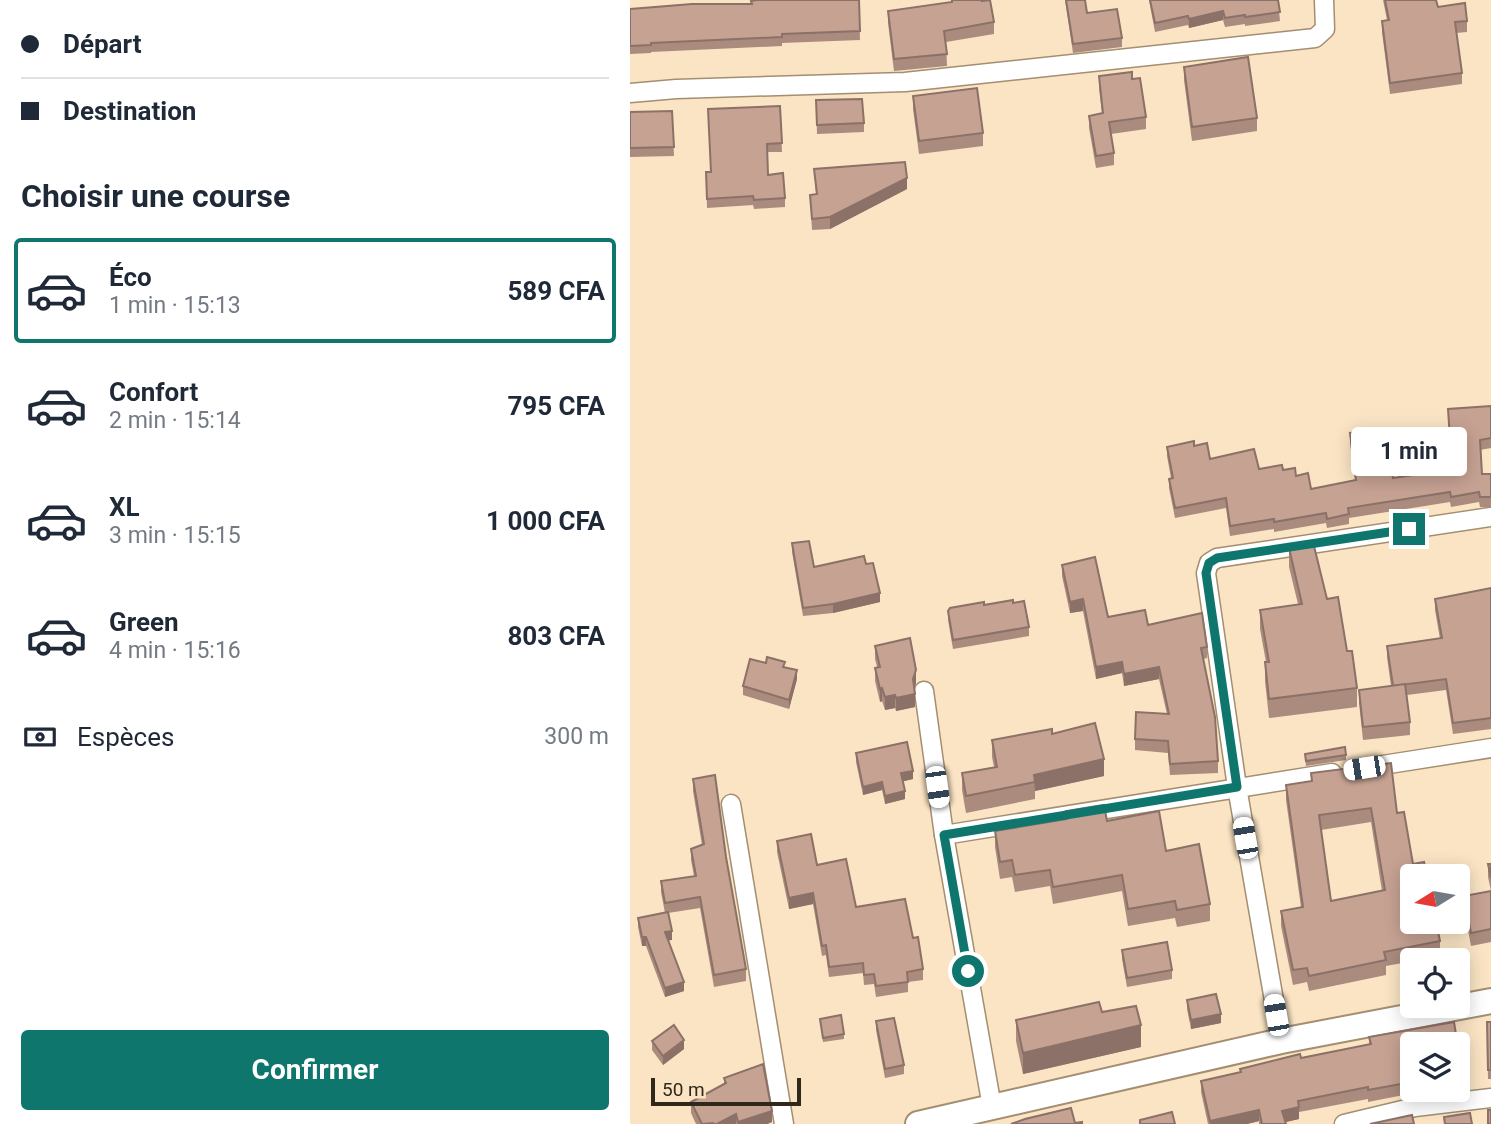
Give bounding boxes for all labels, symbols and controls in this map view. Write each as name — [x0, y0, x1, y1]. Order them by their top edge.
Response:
text: Départ — [63, 29, 141, 59]
text: Destination — [63, 96, 196, 126]
text: Choisir une course — [21, 177, 290, 215]
icon: car — [25, 259, 88, 322]
text: Éco — [109, 262, 152, 292]
text: 589 CFA — [507, 276, 605, 306]
text: 1 min · 15:13 — [109, 292, 241, 319]
icon: car — [25, 374, 88, 437]
text: Confort — [109, 377, 198, 407]
text: 795 CFA — [507, 391, 605, 421]
text: 2 min · 15:14 — [109, 407, 241, 434]
callout: 1 min — [1351, 428, 1467, 476]
text: 1 min — [1380, 438, 1438, 465]
icon: car — [25, 489, 88, 552]
text: XL — [109, 492, 140, 522]
text: 1 000 CFA — [486, 506, 605, 536]
route end — [1393, 513, 1425, 545]
text: 3 min · 15:15 — [109, 522, 241, 549]
icon: car — [25, 604, 88, 667]
text: Green — [109, 607, 179, 637]
text: 803 CFA — [507, 621, 605, 651]
text: 4 min · 15:16 — [109, 637, 241, 664]
icon: cash — [21, 718, 59, 756]
text: Espèces — [77, 722, 174, 752]
text: 300 m — [544, 723, 609, 750]
car — [1342, 754, 1387, 782]
car — [924, 765, 951, 809]
car — [1232, 815, 1259, 861]
north arrow — [1400, 864, 1470, 934]
map controls — [1400, 864, 1470, 1102]
button: locate — [1400, 948, 1470, 1018]
route start — [952, 955, 984, 987]
car — [1263, 992, 1290, 1038]
button: Confirmer — [21, 1030, 609, 1110]
button: layers — [1400, 1032, 1470, 1102]
scale bar — [651, 1075, 802, 1107]
text: 50 m — [662, 1078, 705, 1101]

